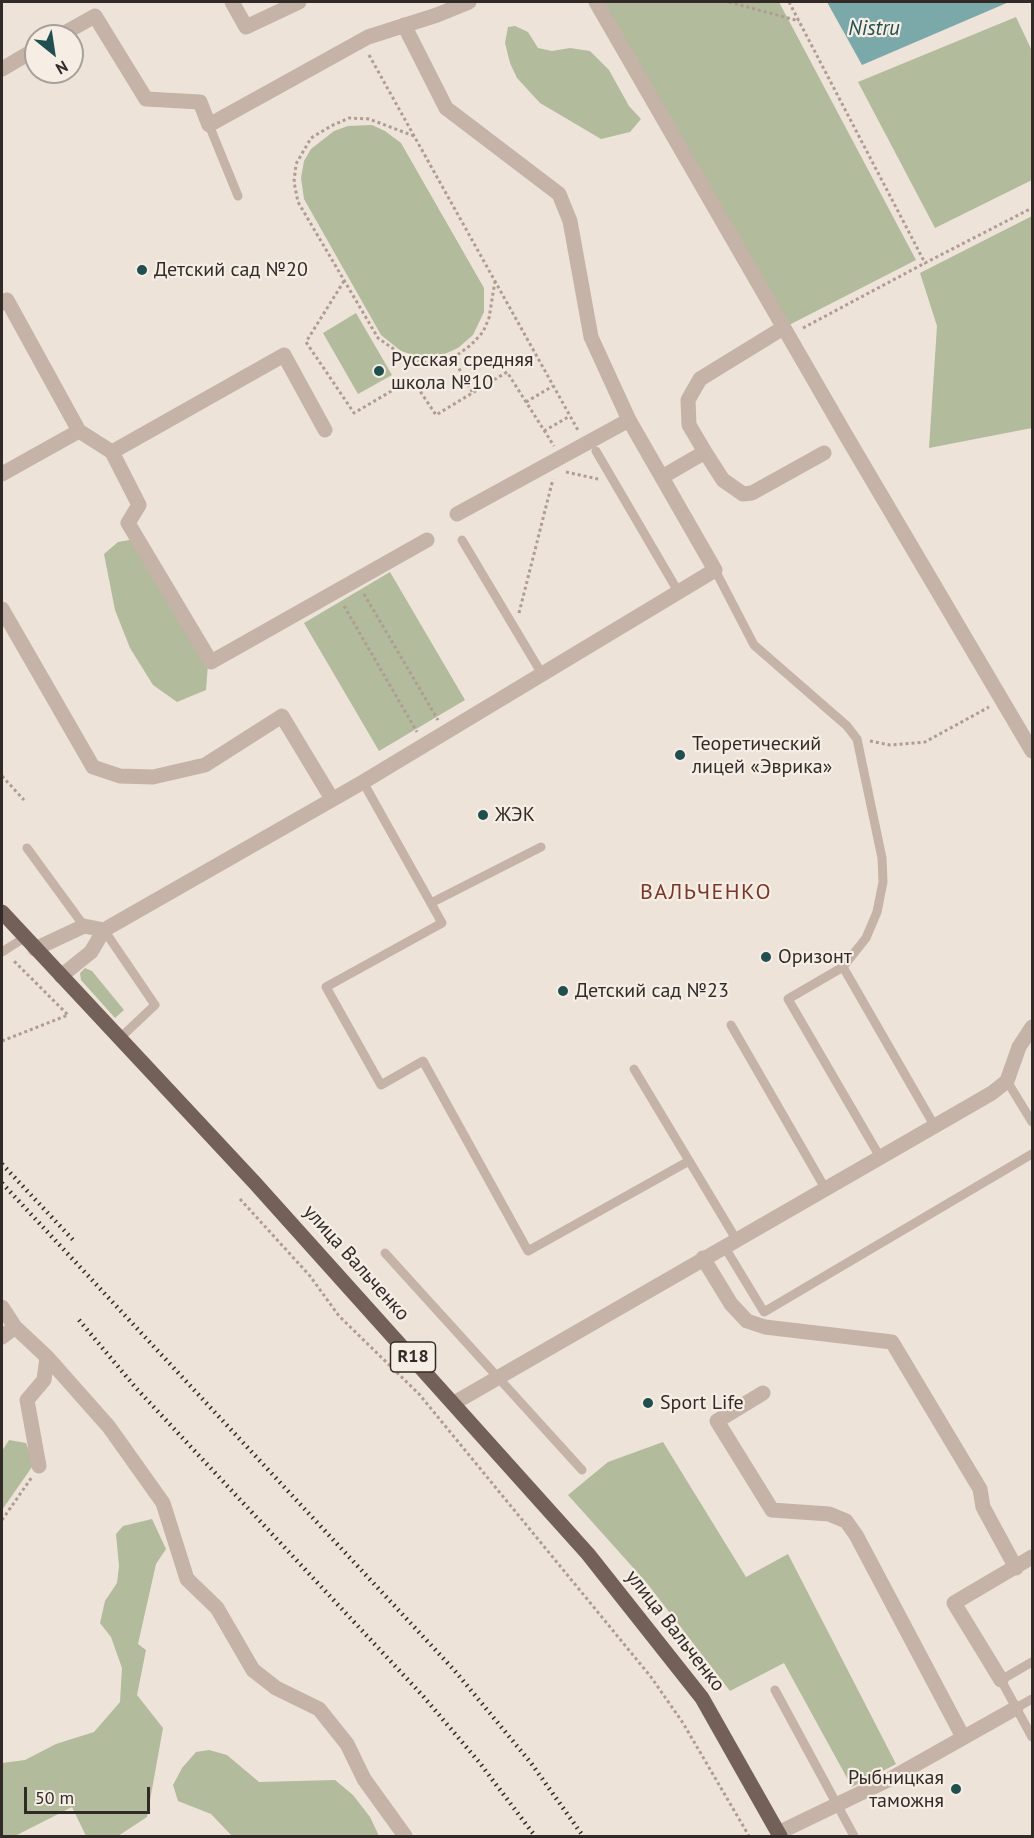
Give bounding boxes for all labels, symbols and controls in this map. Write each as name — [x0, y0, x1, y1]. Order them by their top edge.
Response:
water label: Nistru — [848, 16, 900, 42]
north arrow — [24, 24, 84, 84]
text: N — [52, 57, 72, 79]
place label: Детский сад №20 — [154, 258, 308, 282]
marker: Детский сад №20 — [135, 263, 149, 277]
place label: Русская средняя школа №10 — [391, 348, 533, 395]
marker: Русская средняя школа №10 — [372, 364, 386, 378]
place label: Теоретический лицей «Эврика» — [692, 732, 832, 779]
marker: Теоретический лицей «Эврика» — [673, 748, 687, 762]
place label: ЖЭК — [495, 803, 535, 827]
marker: ЖЭК — [476, 808, 490, 822]
district label: ВАЛЬЧЕНКО — [640, 880, 772, 906]
place label: Оризонт — [778, 945, 852, 969]
marker: Оризонт — [759, 950, 773, 964]
place label: Детский сад №23 — [575, 979, 729, 1003]
marker: Детский сад №23 — [556, 984, 570, 998]
street label: улица Вальченко — [298, 1200, 414, 1326]
road number: R18 — [390, 1342, 436, 1372]
place label: Sport Life — [660, 1391, 744, 1415]
marker: Sport Life — [641, 1396, 655, 1410]
street label: улица Вальченко — [620, 1566, 730, 1696]
place label: Рыбницкая таможня — [848, 1766, 944, 1813]
scale bar — [27, 1775, 153, 1813]
marker: Рыбницкая таможня — [949, 1782, 963, 1796]
text: 50 m — [35, 1786, 74, 1809]

